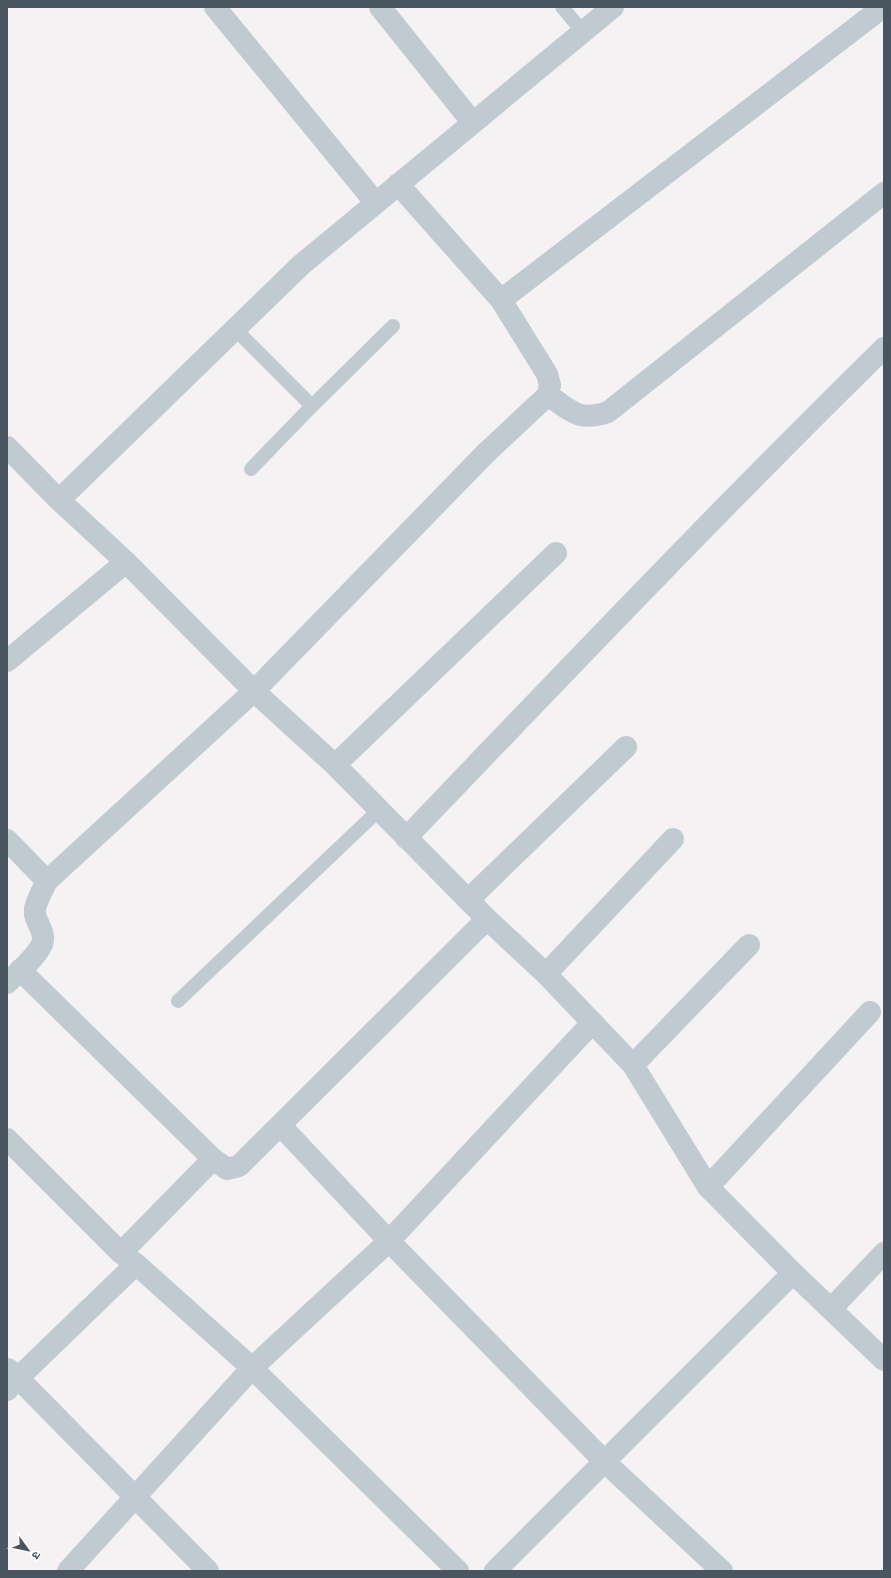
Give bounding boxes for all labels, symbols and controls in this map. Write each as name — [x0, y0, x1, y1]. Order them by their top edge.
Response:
north arrow — [8, 1530, 48, 1570]
text: उ — [29, 1549, 44, 1562]

